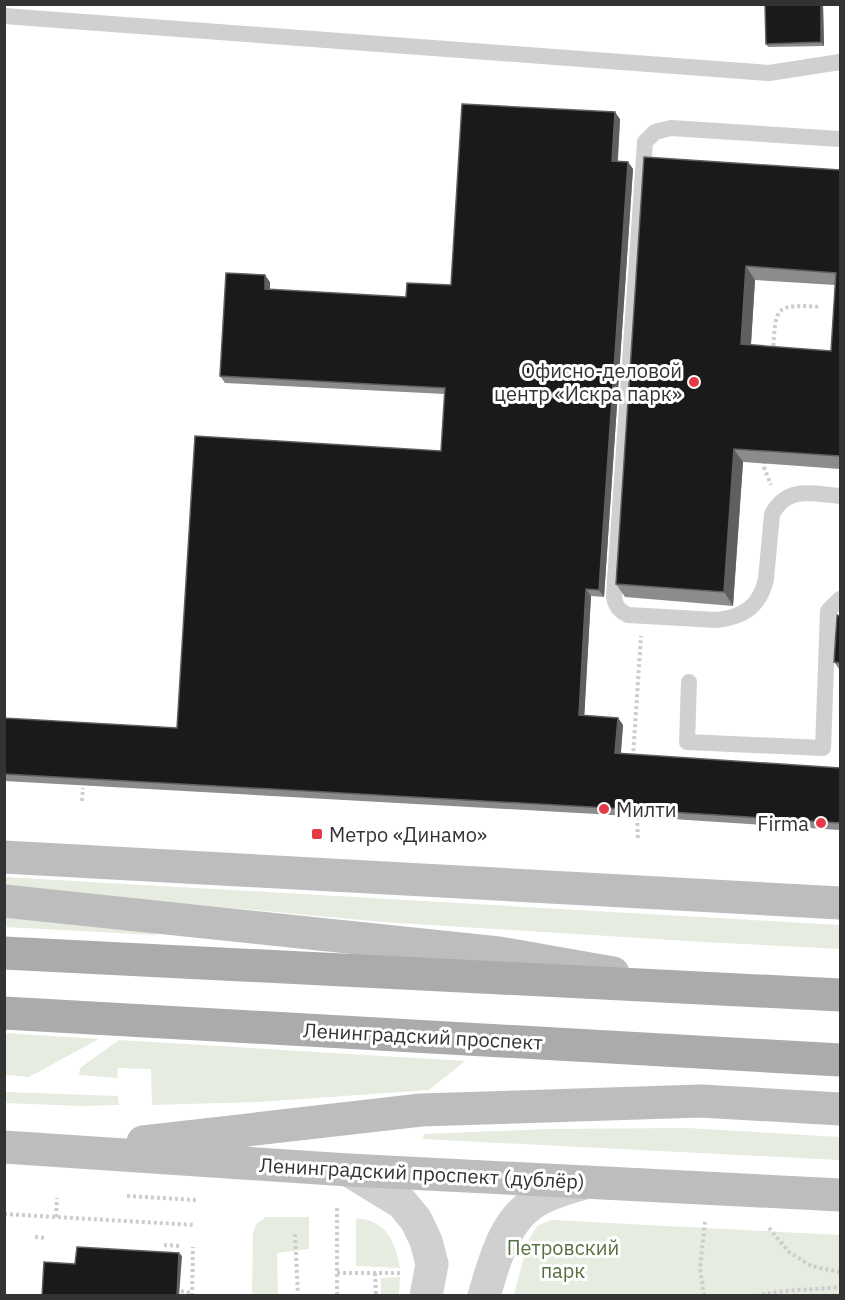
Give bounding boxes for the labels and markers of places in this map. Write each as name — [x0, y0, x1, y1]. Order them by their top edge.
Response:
place label: Офисно-деловой центр «Искра парк» — [494, 357, 682, 407]
marker: Офисно-деловой центр «Искра парк» — [687, 375, 701, 389]
place label: Милти — [616, 796, 677, 823]
marker: Милти — [597, 802, 611, 816]
place label: Firma — [757, 810, 809, 837]
marker: Firma — [814, 816, 828, 830]
place label: Метро «Динамо» — [329, 821, 487, 848]
marker: Метро «Динамо» — [310, 827, 324, 841]

